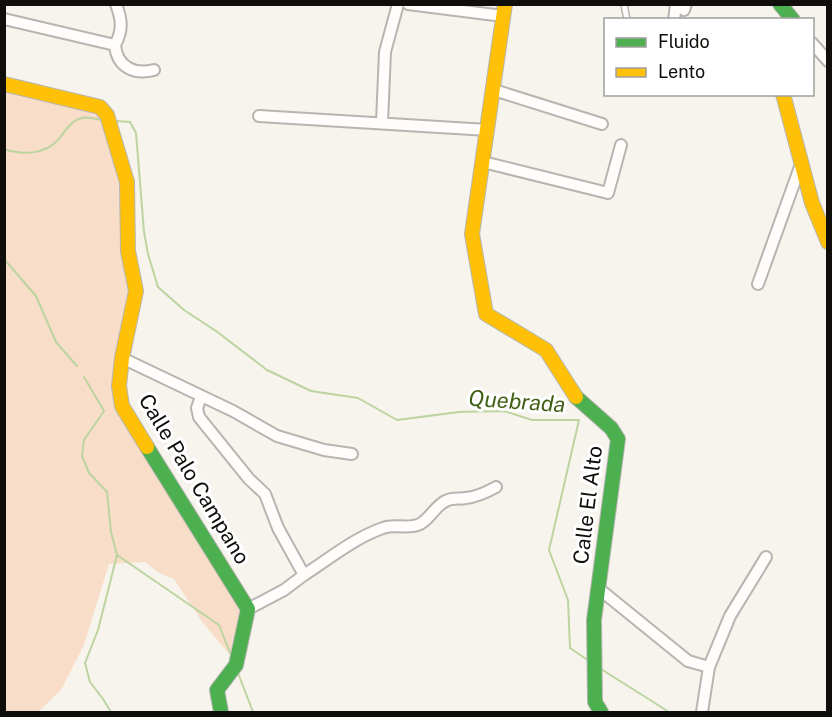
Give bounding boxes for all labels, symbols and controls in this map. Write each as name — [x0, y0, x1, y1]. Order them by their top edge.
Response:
legend — [604, 18, 814, 96]
text: Fluido — [658, 31, 710, 52]
text: Lento — [658, 61, 705, 82]
water label: Quebrada — [468, 385, 566, 417]
street label: Calle Palo Campano — [134, 389, 255, 568]
street label: Calle El Alto — [568, 444, 607, 566]

